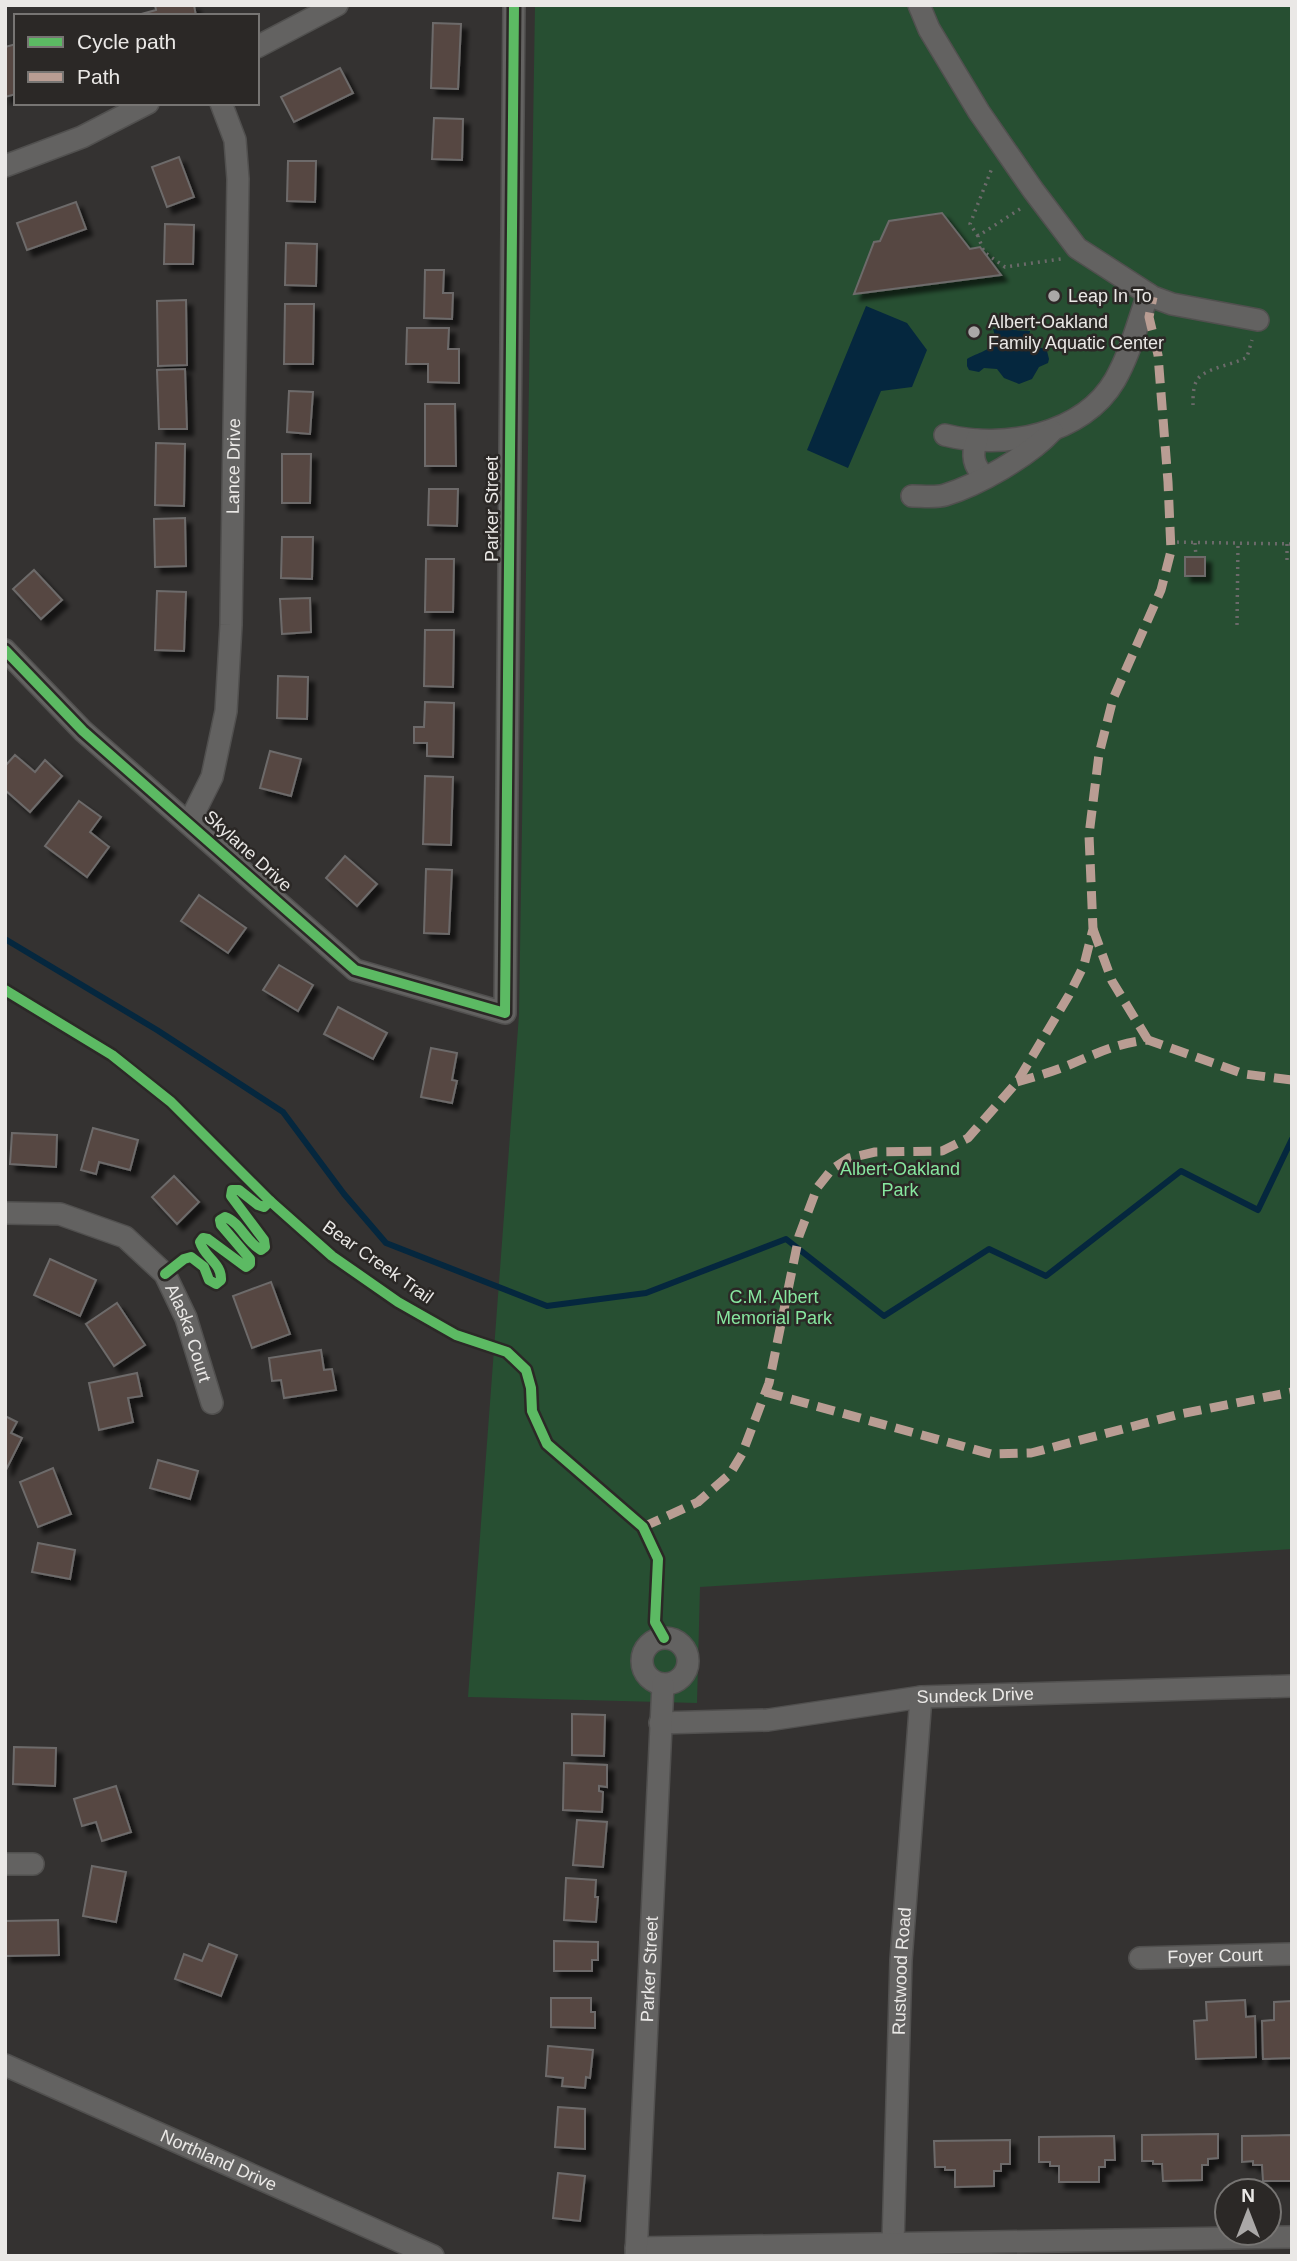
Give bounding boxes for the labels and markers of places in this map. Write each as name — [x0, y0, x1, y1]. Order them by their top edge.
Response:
place label: Leap In To — [1068, 286, 1152, 306]
marker: Leap In To — [1046, 288, 1062, 304]
place label: Albert-Oakland Family Aquatic Center — [988, 312, 1164, 353]
marker: Albert-Oakland Family Aquatic Center — [966, 324, 982, 340]

